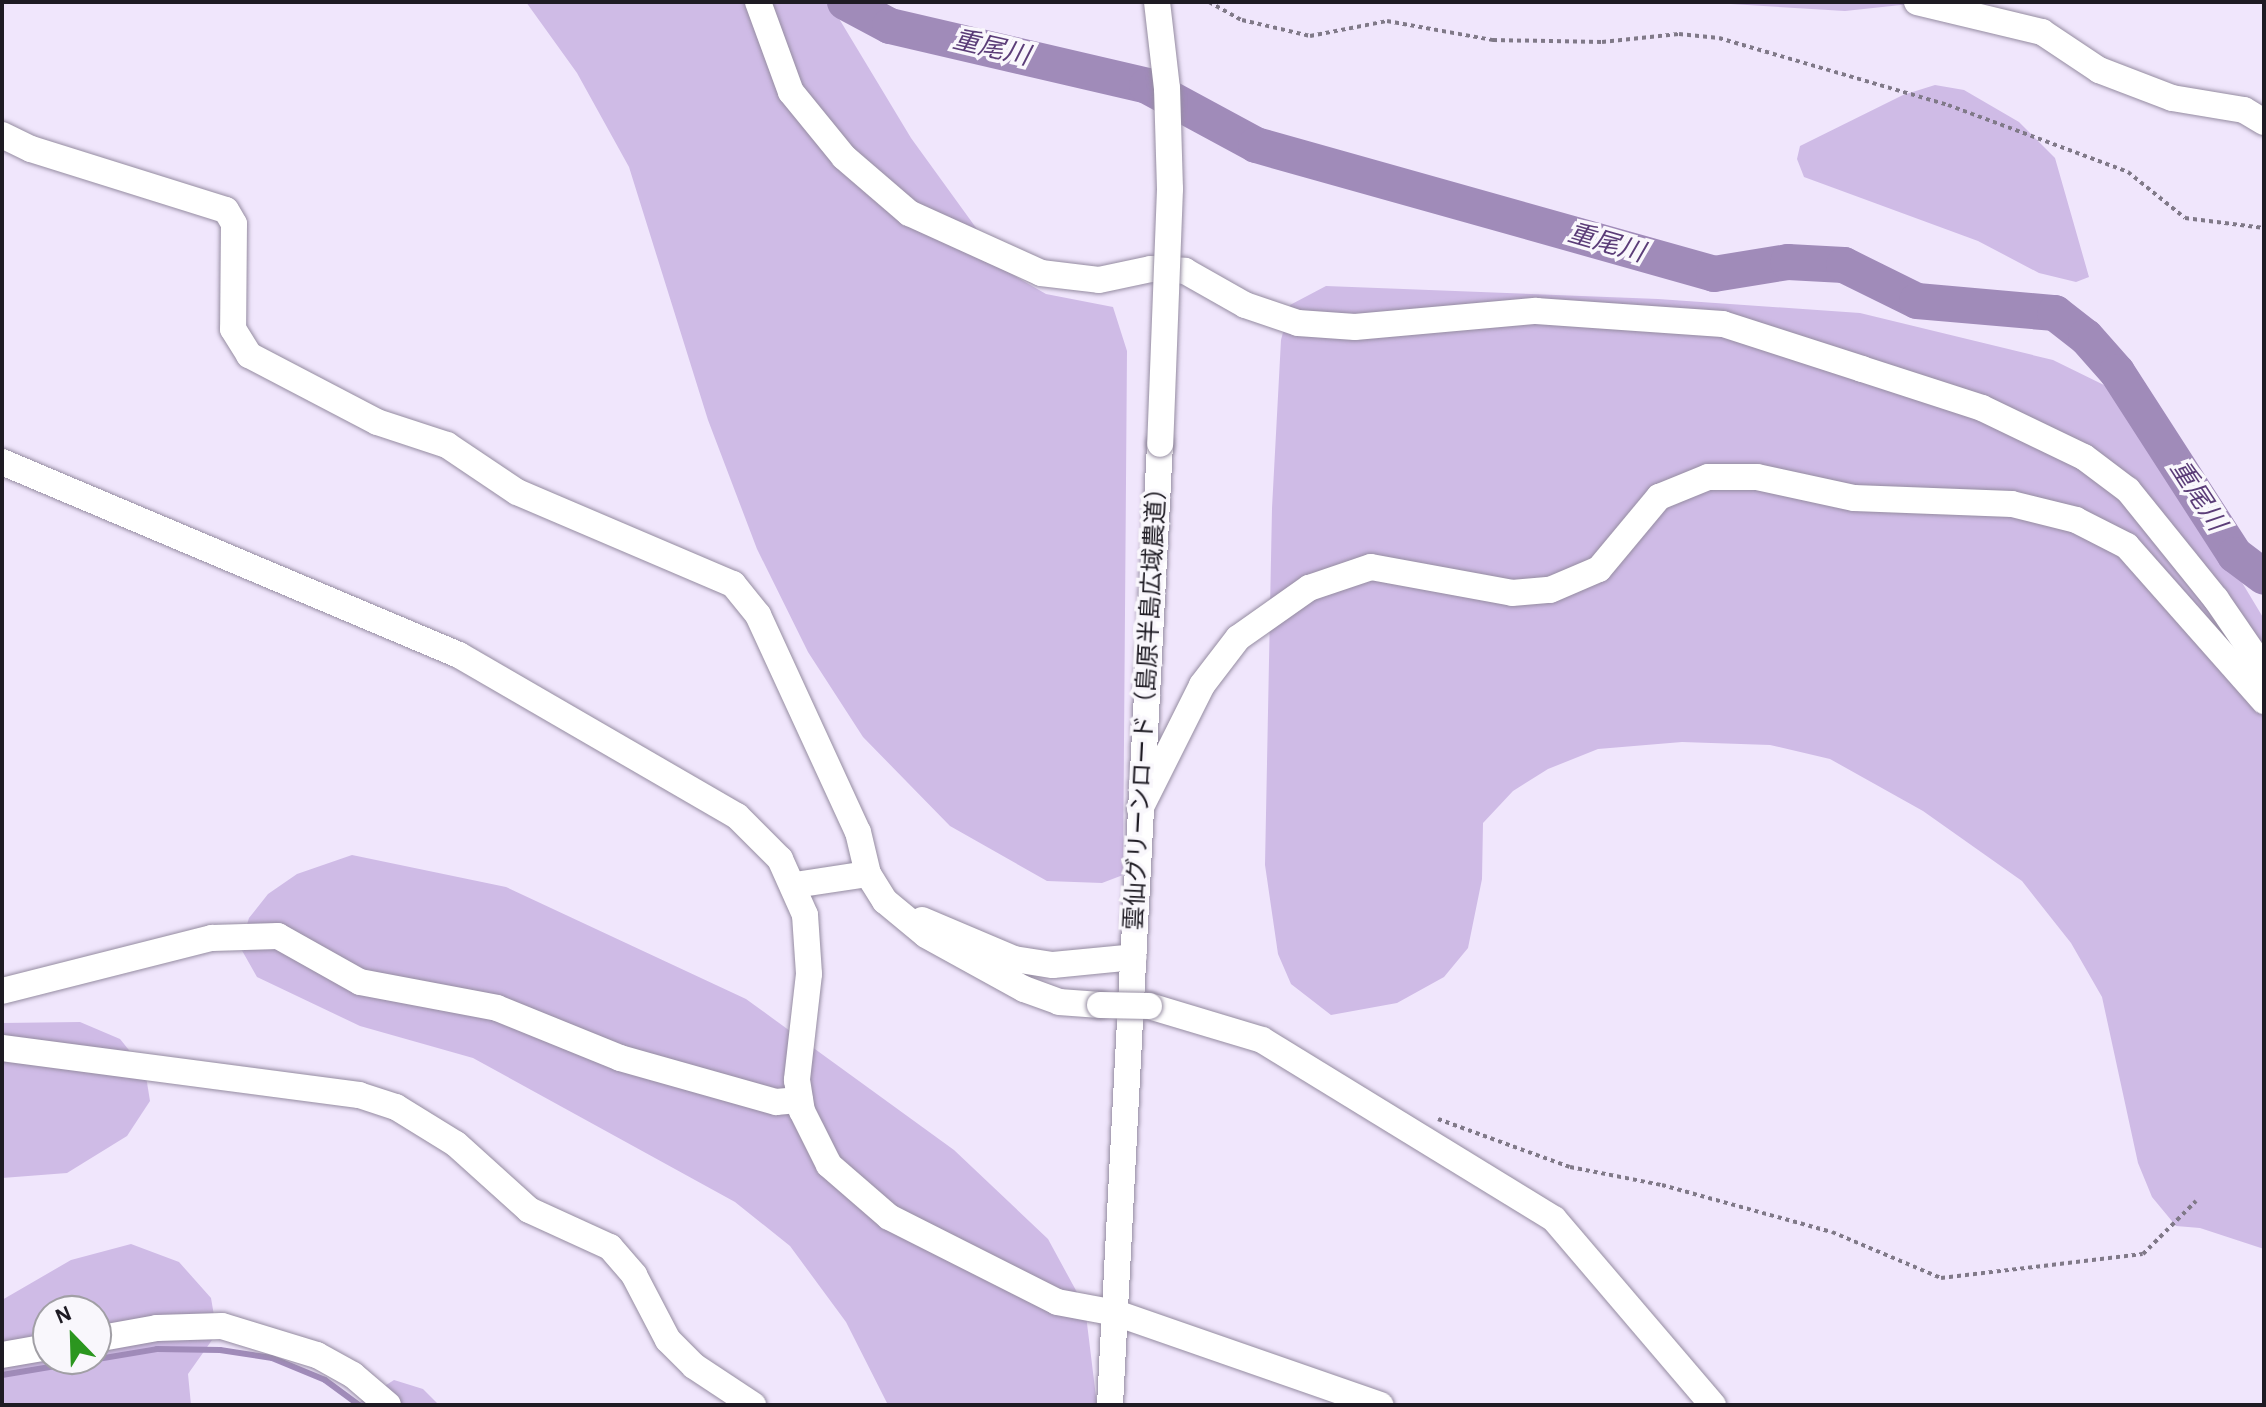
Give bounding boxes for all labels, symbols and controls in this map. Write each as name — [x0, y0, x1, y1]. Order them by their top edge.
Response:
water label: 重尾川 — [949, 25, 1033, 73]
water label: 重尾川 — [1564, 218, 1648, 270]
water label: 重尾川 — [2163, 455, 2231, 537]
street label: 雲仙グリーンロード（島原半島広域農道） — [1121, 475, 1173, 931]
north arrow — [32, 1295, 112, 1375]
text: N — [52, 1302, 75, 1328]

